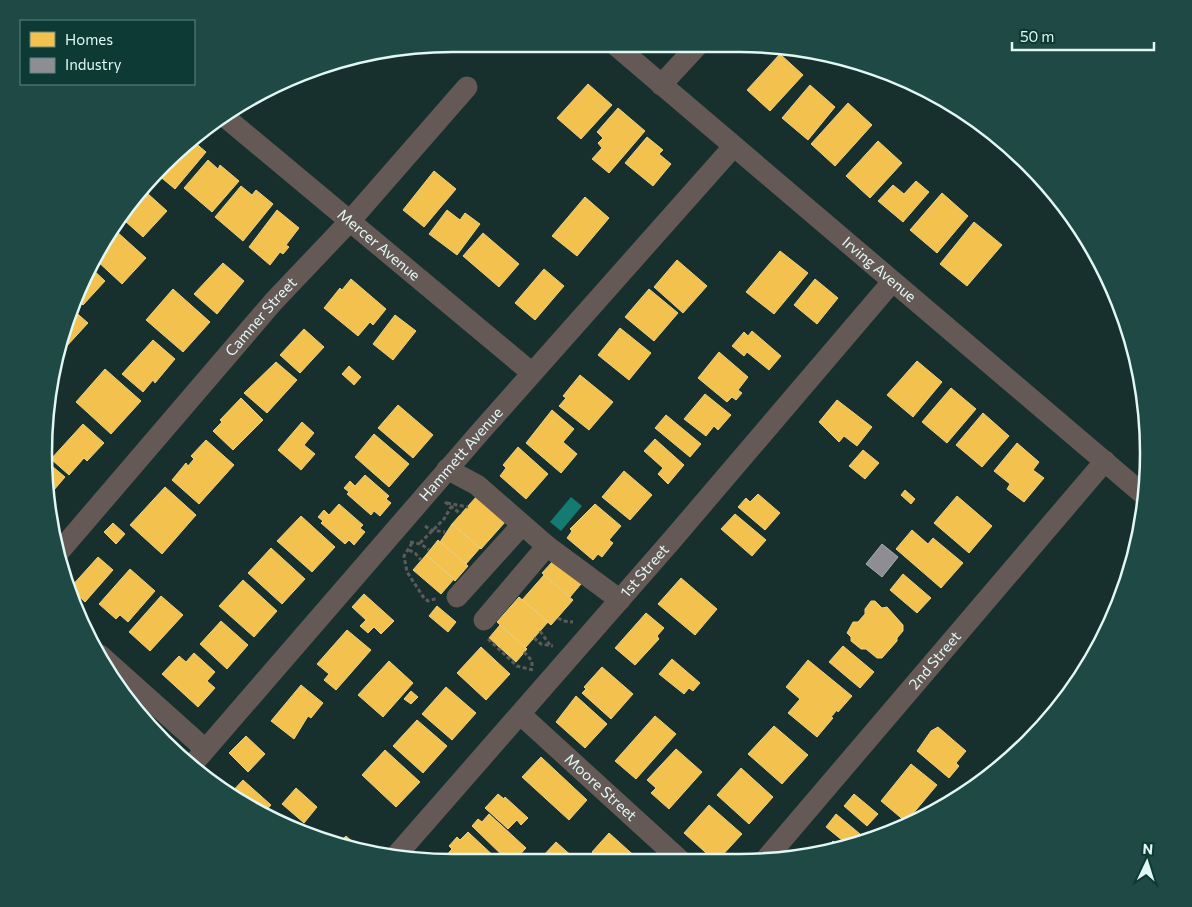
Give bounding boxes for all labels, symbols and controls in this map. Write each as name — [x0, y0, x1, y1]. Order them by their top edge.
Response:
legend — [20, 20, 195, 85]
scale bar — [1012, 20, 1154, 52]
text: 50 m — [1020, 27, 1054, 45]
text: Homes — [65, 30, 113, 48]
text: Industry — [65, 55, 122, 73]
street label: Mercer Avenue — [334, 205, 424, 284]
street label: Irving Avenue — [839, 232, 920, 305]
street label: Camner Street — [221, 273, 300, 359]
street label: Hammett Avenue — [415, 403, 506, 504]
street label: 1st Street — [616, 540, 672, 601]
street label: 2nd Street — [904, 627, 964, 693]
street label: Moore Street — [561, 749, 641, 824]
north arrow — [1122, 837, 1172, 887]
text: N — [1142, 840, 1154, 857]

